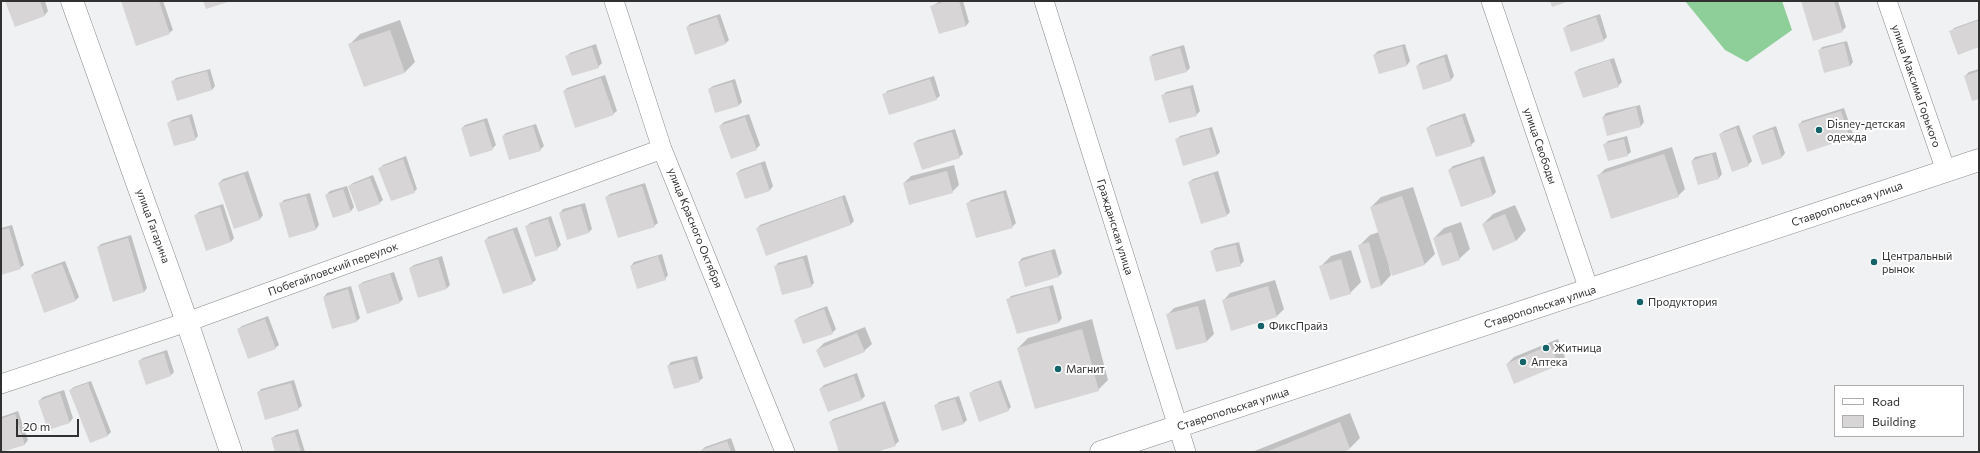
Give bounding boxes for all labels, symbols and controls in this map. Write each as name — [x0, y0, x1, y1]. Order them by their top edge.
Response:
street label: улица Максима Горького — [1889, 23, 1943, 149]
street label: улица Свободы — [1521, 106, 1559, 186]
place label: Disney-детская одежда — [1827, 117, 1905, 143]
marker: Disney-детская одежда — [1814, 125, 1824, 135]
street label: улица Красного Октября — [665, 166, 725, 290]
street label: Гражданская улица — [1094, 177, 1136, 277]
street label: Ставропольская улица — [1790, 179, 1904, 229]
street label: улица Гагарина — [133, 187, 173, 265]
street label: Побегайловский переулок — [266, 239, 400, 299]
place label: Центральный рынок — [1882, 249, 1952, 275]
marker: Центральный рынок — [1869, 257, 1879, 267]
street label: Ставропольская улица — [1482, 283, 1598, 331]
place label: Продуктория — [1648, 295, 1717, 309]
marker: Продуктория — [1635, 297, 1645, 307]
place label: ФиксПрайз — [1269, 319, 1328, 333]
marker: ФиксПрайз — [1256, 321, 1266, 331]
place label: Житница — [1554, 341, 1602, 355]
marker: Житница — [1541, 343, 1551, 353]
place label: Аптека — [1531, 355, 1567, 369]
marker: Аптека — [1518, 357, 1528, 367]
place label: Магнит — [1066, 362, 1105, 376]
marker: Магнит — [1053, 364, 1063, 374]
street label: Ставропольская улица — [1175, 385, 1291, 433]
legend — [1834, 385, 1964, 437]
text: Road — [1872, 394, 1900, 408]
scale bar — [18, 411, 81, 437]
text: Building — [1872, 414, 1916, 428]
text: 20 m — [23, 419, 50, 433]

